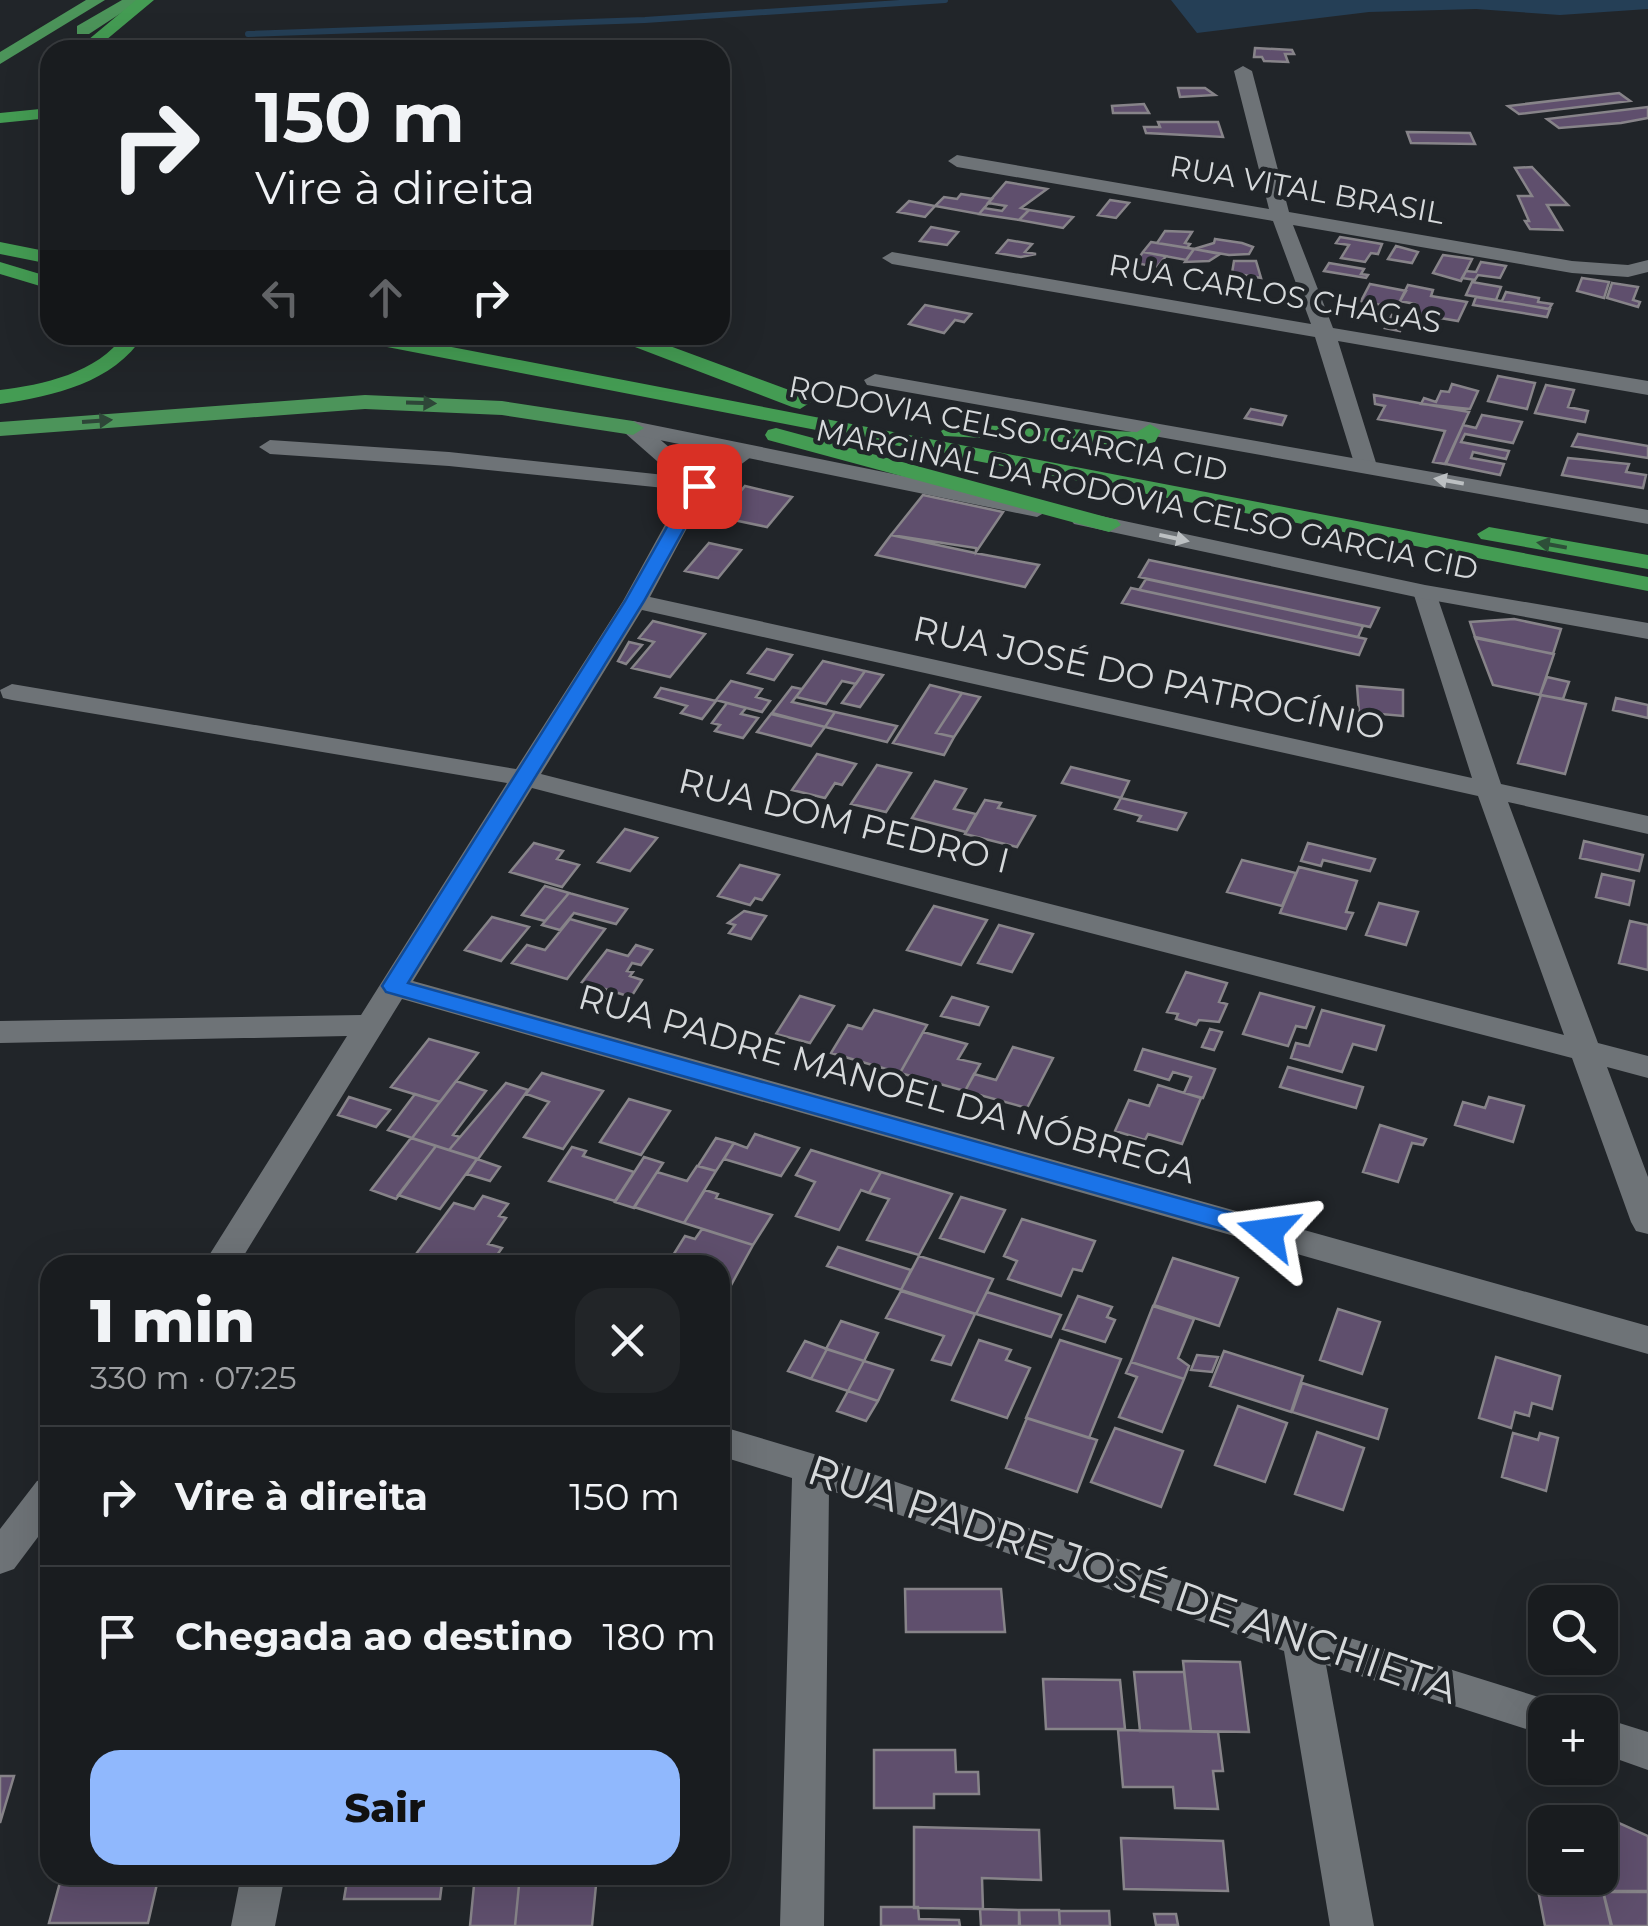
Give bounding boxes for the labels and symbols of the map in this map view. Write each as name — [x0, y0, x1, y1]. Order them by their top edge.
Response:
street label: RUA VITAL BRASIL — [1167, 147, 1448, 232]
street label: RUA CARLOS CHAGAS — [1106, 246, 1444, 341]
street label: RODOVIA CELSO GARCIA CID — [785, 368, 1231, 489]
one-way arrow — [406, 395, 438, 411]
street label: MARGINAL DA RODOVIA CELSO GARCIA CID — [813, 411, 1482, 588]
one-way arrow — [82, 413, 114, 429]
pin — [657, 444, 742, 529]
one-way arrow — [1433, 473, 1464, 489]
one-way arrow — [1159, 531, 1190, 547]
one-way arrow — [1536, 537, 1567, 552]
street label: RUA JOSÉ DO PATROCÍNIO — [909, 606, 1389, 749]
street label: RUA DOM PEDRO I — [674, 759, 1014, 882]
street label: RUA PADRE MANOEL DA NÓBREGA — [574, 975, 1201, 1193]
position arrow — [1216, 1180, 1320, 1284]
street label: RUA PADRE JOSÉ DE ANCHIETA — [801, 1443, 1465, 1715]

